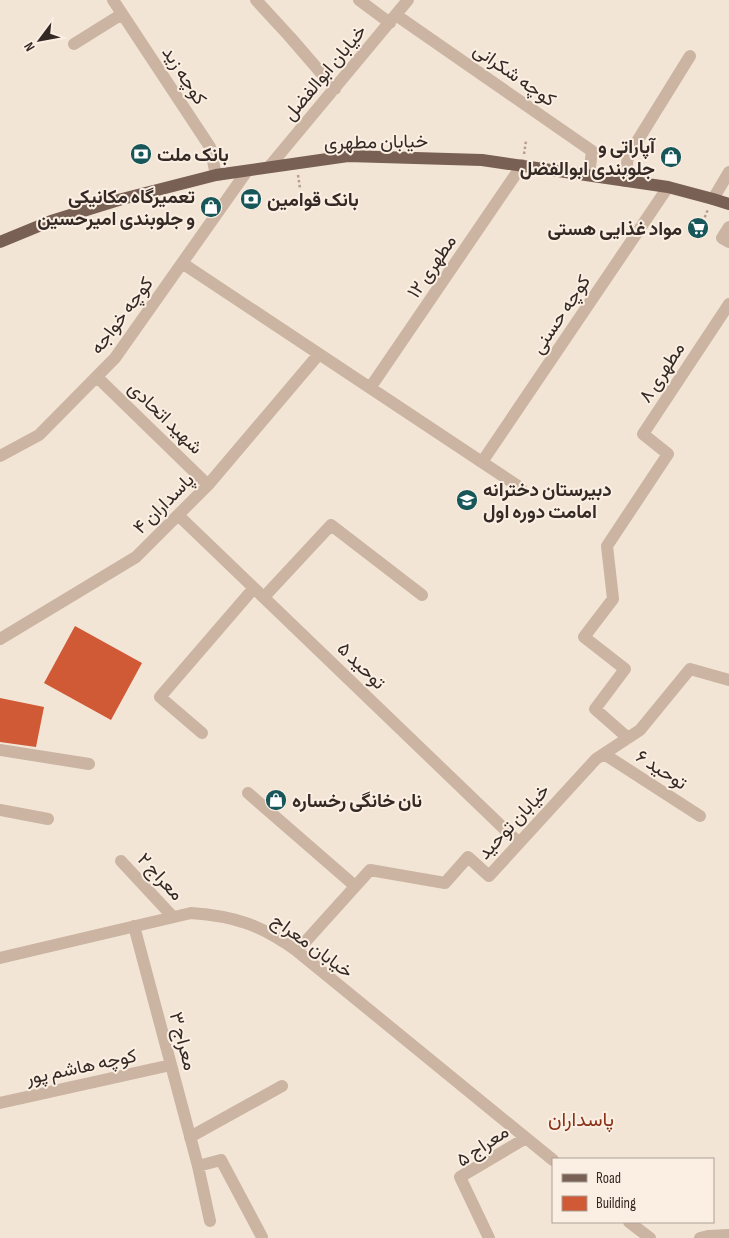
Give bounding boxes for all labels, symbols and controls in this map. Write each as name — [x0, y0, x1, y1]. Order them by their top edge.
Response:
north arrow — [15, 15, 65, 65]
street label: خیابان ابوالفضل — [278, 20, 372, 126]
street label: کوچه شکرانی — [468, 38, 560, 113]
text: N — [20, 39, 39, 54]
street label: کوچه زید — [156, 42, 211, 110]
street label: خیابان مطهری — [324, 130, 428, 155]
place label: آپاراتی و جلوبندی ابوالفضل — [520, 136, 656, 181]
bank icon: بانک ملت — [129, 142, 153, 166]
place label: بانک ملت — [157, 144, 229, 167]
shop icon: آپاراتی و جلوبندی ابوالفضل — [659, 145, 683, 169]
place label: تعمیرگاه مکانیکی و جلوبندی امیرحسین — [37, 186, 195, 231]
bank icon: بانک قوامین — [239, 187, 263, 211]
place label: بانک قوامین — [267, 189, 359, 212]
shop icon: تعمیرگاه مکانیکی و جلوبندی امیرحسین — [199, 195, 223, 219]
supermarket icon: مواد غذایی هستی — [686, 216, 710, 240]
place label: مواد غذایی هستی — [547, 218, 682, 241]
street label: مطهری ۱۲ — [403, 231, 462, 303]
street label: کوچه حسنی — [527, 271, 597, 359]
street label: کوچه خواجه — [86, 273, 159, 360]
street label: مطهری ۸ — [634, 338, 690, 407]
street label: شهید اتحادی — [123, 377, 207, 459]
street label: پاسداران ۴ — [129, 469, 200, 540]
place label: دبیرستان دخترانه امامت دوره اول — [483, 479, 612, 524]
school or university icon: دبیرستان دخترانه امامت دوره اول — [455, 488, 479, 512]
street label: توحید ۵ — [332, 638, 390, 695]
street label: توحید ۶ — [631, 745, 691, 795]
street label: خیابان توحید — [473, 779, 555, 865]
shop icon: نان خانگی رخساره — [264, 788, 288, 812]
place label: نان خانگی رخساره — [292, 790, 422, 813]
street label: معراج ۲ — [132, 848, 188, 906]
street label: خیابان معراج — [267, 909, 357, 984]
street label: معراج ۳ — [164, 1010, 201, 1073]
street label: کوچه هاشم پور — [23, 1045, 139, 1092]
district label: پاسداران — [548, 1108, 614, 1133]
street label: معراج ۵ — [452, 1120, 513, 1172]
legend — [552, 1158, 714, 1223]
text: Road — [596, 1169, 621, 1188]
text: Building — [596, 1194, 636, 1213]

